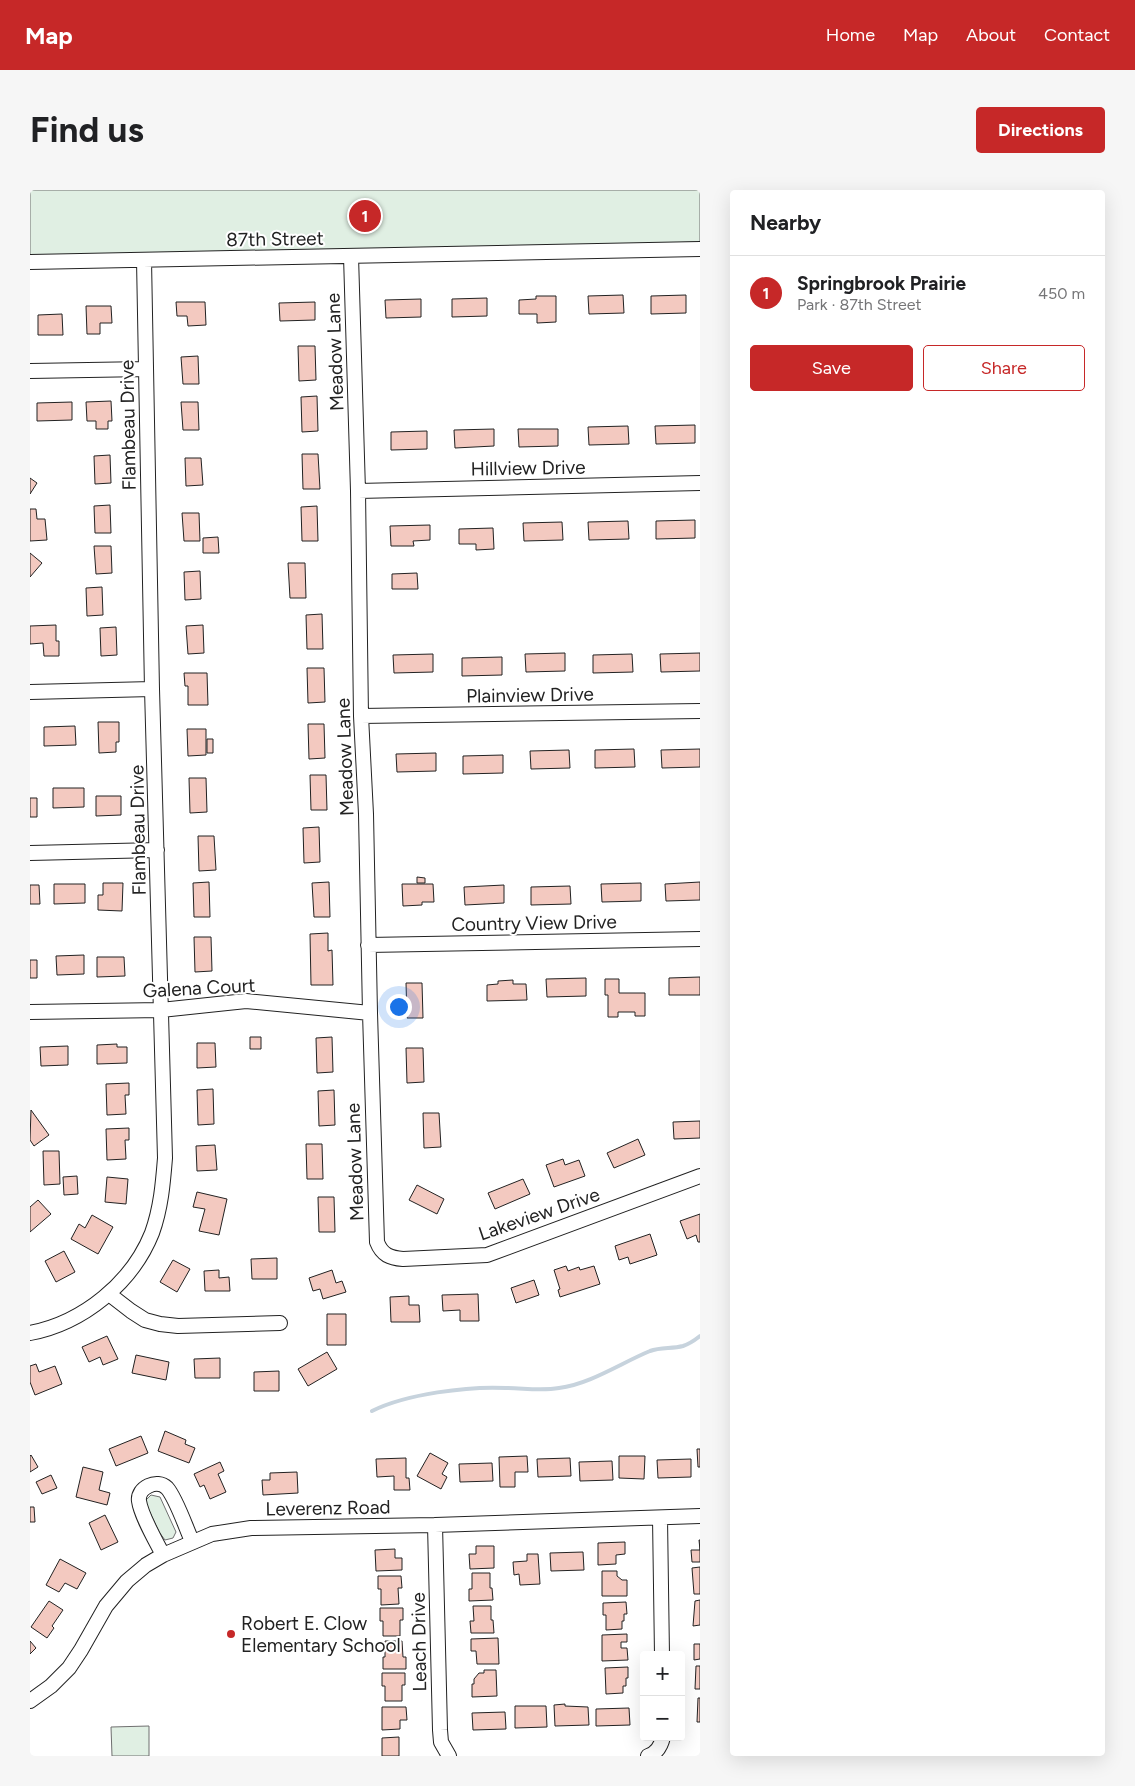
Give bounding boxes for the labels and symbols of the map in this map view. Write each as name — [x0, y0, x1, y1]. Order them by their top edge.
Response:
pin: 1 — [349, 197, 381, 235]
street label: 87th Street — [226, 227, 324, 251]
street label: Meadow Lane — [321, 293, 349, 411]
street label: Flambeau Drive — [115, 359, 141, 491]
street label: Hillview Drive — [470, 455, 586, 481]
street label: Plainview Drive — [466, 682, 594, 708]
street label: Meadow Lane — [331, 698, 359, 816]
street label: Flambeau Drive — [125, 764, 151, 896]
street label: Country View Drive — [451, 910, 617, 936]
street label: Galena Court — [142, 974, 256, 1002]
your location — [386, 994, 412, 1020]
street label: Meadow Lane — [341, 1103, 369, 1221]
street label: Lakeview Drive — [475, 1183, 603, 1245]
street label: Leverenz Road — [265, 1495, 391, 1521]
street label: Leach Drive — [407, 1592, 431, 1692]
place label: Robert E. Clow Elementary School — [241, 1612, 401, 1657]
marker: Robert E. Clow Elementary School — [225, 1628, 237, 1640]

